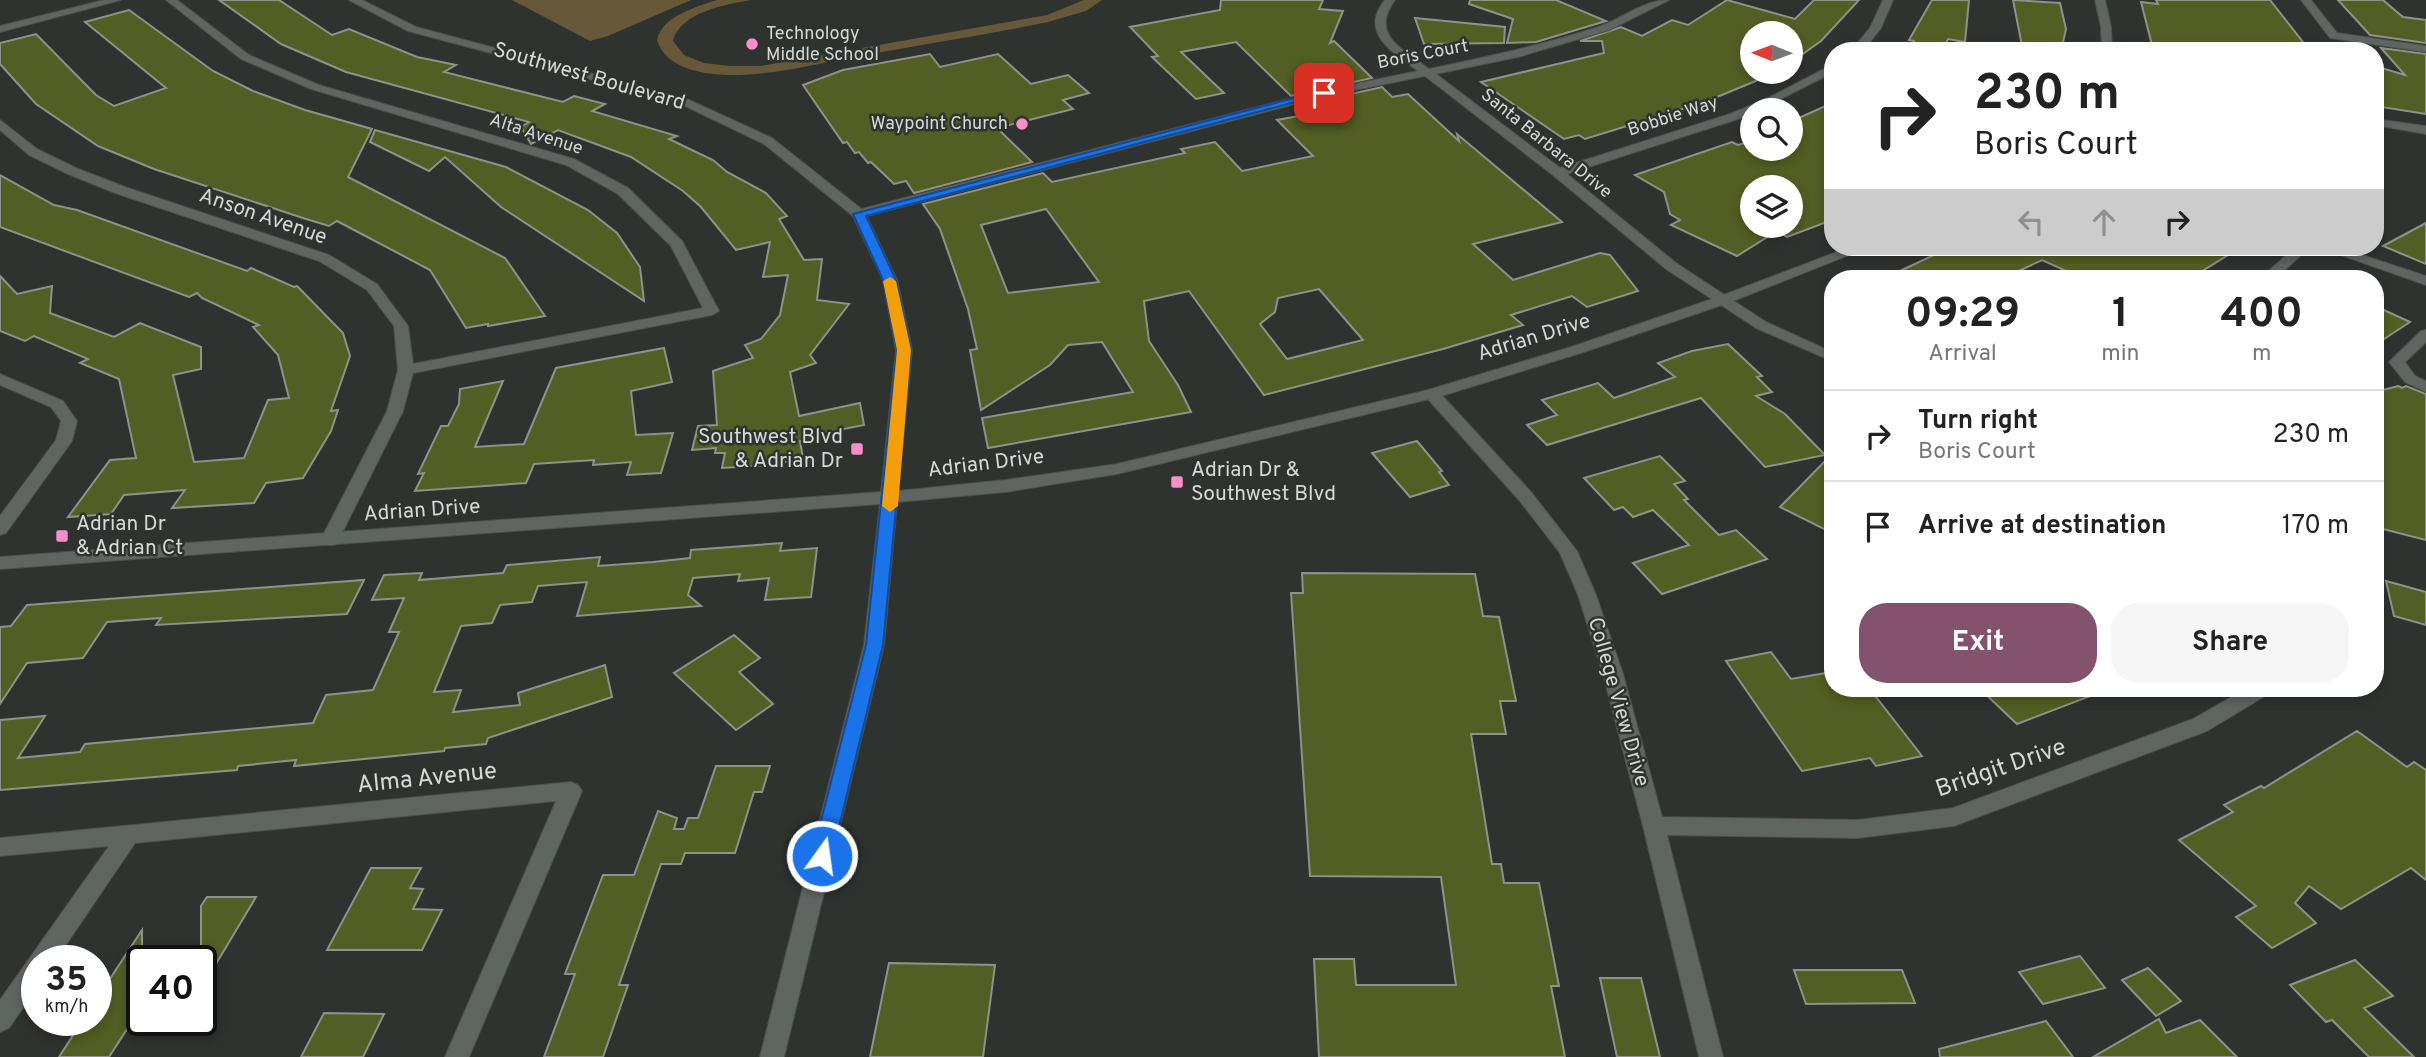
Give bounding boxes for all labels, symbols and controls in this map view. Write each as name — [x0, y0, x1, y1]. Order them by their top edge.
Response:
north arrow — [1740, 21, 1802, 84]
map controls — [1740, 21, 1803, 238]
place label: Technology Middle School — [766, 23, 879, 67]
street label: Boris Court — [1376, 35, 1470, 75]
marker: Technology Middle School — [744, 36, 760, 52]
street label: Southwest Boulevard — [490, 37, 688, 117]
pin — [1294, 63, 1354, 123]
text: 230 m — [1974, 65, 2120, 127]
icon: right — [1859, 70, 1950, 161]
icon: arrive — [1305, 74, 1343, 112]
street label: Santa Barbara Drive — [1476, 84, 1616, 204]
street label: Bobbie Way — [1625, 92, 1721, 142]
button: search — [1740, 98, 1803, 161]
street label: Alta Avenue — [486, 109, 586, 161]
place label: Waypoint Church — [870, 113, 1008, 136]
marker: Waypoint Church — [1014, 116, 1030, 132]
text: Boris Court — [1974, 126, 2138, 166]
button: layers — [1740, 175, 1803, 238]
street label: Anson Avenue — [196, 183, 330, 251]
icon: left — [2012, 203, 2050, 241]
icon: ahead — [2085, 203, 2123, 241]
icon: right — [2158, 203, 2196, 241]
text: 09:29 — [1905, 289, 2020, 342]
text: 1 — [2112, 289, 2129, 342]
text: 400 — [2221, 289, 2303, 342]
street label: Adrian Drive — [1474, 308, 1594, 368]
text: Arrival — [1928, 340, 1997, 369]
text: min — [2101, 340, 2140, 369]
text: m — [2252, 340, 2271, 369]
text: Turn right — [1918, 405, 2038, 438]
icon: right — [1859, 417, 1897, 455]
text: 230 m — [2273, 419, 2349, 452]
place label: Southwest Blvd & Adrian Dr — [698, 424, 843, 475]
text: Boris Court — [1918, 438, 2036, 467]
marker: Southwest Blvd & Adrian Dr — [849, 441, 865, 457]
street label: Adrian Drive — [926, 443, 1046, 485]
place label: Adrian Dr & Southwest Blvd — [1191, 457, 1336, 508]
marker: Adrian Dr & Southwest Blvd — [1169, 474, 1185, 490]
street label: Adrian Drive — [363, 493, 481, 529]
icon: arrive — [1859, 508, 1897, 546]
text: Arrive at destination — [1918, 510, 2166, 543]
text: 170 m — [2282, 510, 2349, 543]
place label: Adrian Dr & Adrian Ct — [76, 511, 183, 562]
marker: Adrian Dr & Adrian Ct — [54, 528, 70, 544]
button: Exit — [1859, 603, 2097, 683]
button: Share — [2111, 603, 2349, 683]
street label: College View Drive — [1581, 614, 1655, 790]
street label: Bridgit Drive — [1932, 733, 2070, 805]
street label: Alma Avenue — [356, 757, 498, 801]
position arrow — [785, 819, 859, 893]
speed limit sign: 40 — [126, 945, 217, 1036]
text: 35 — [45, 959, 88, 1003]
text: km/h — [45, 996, 88, 1019]

